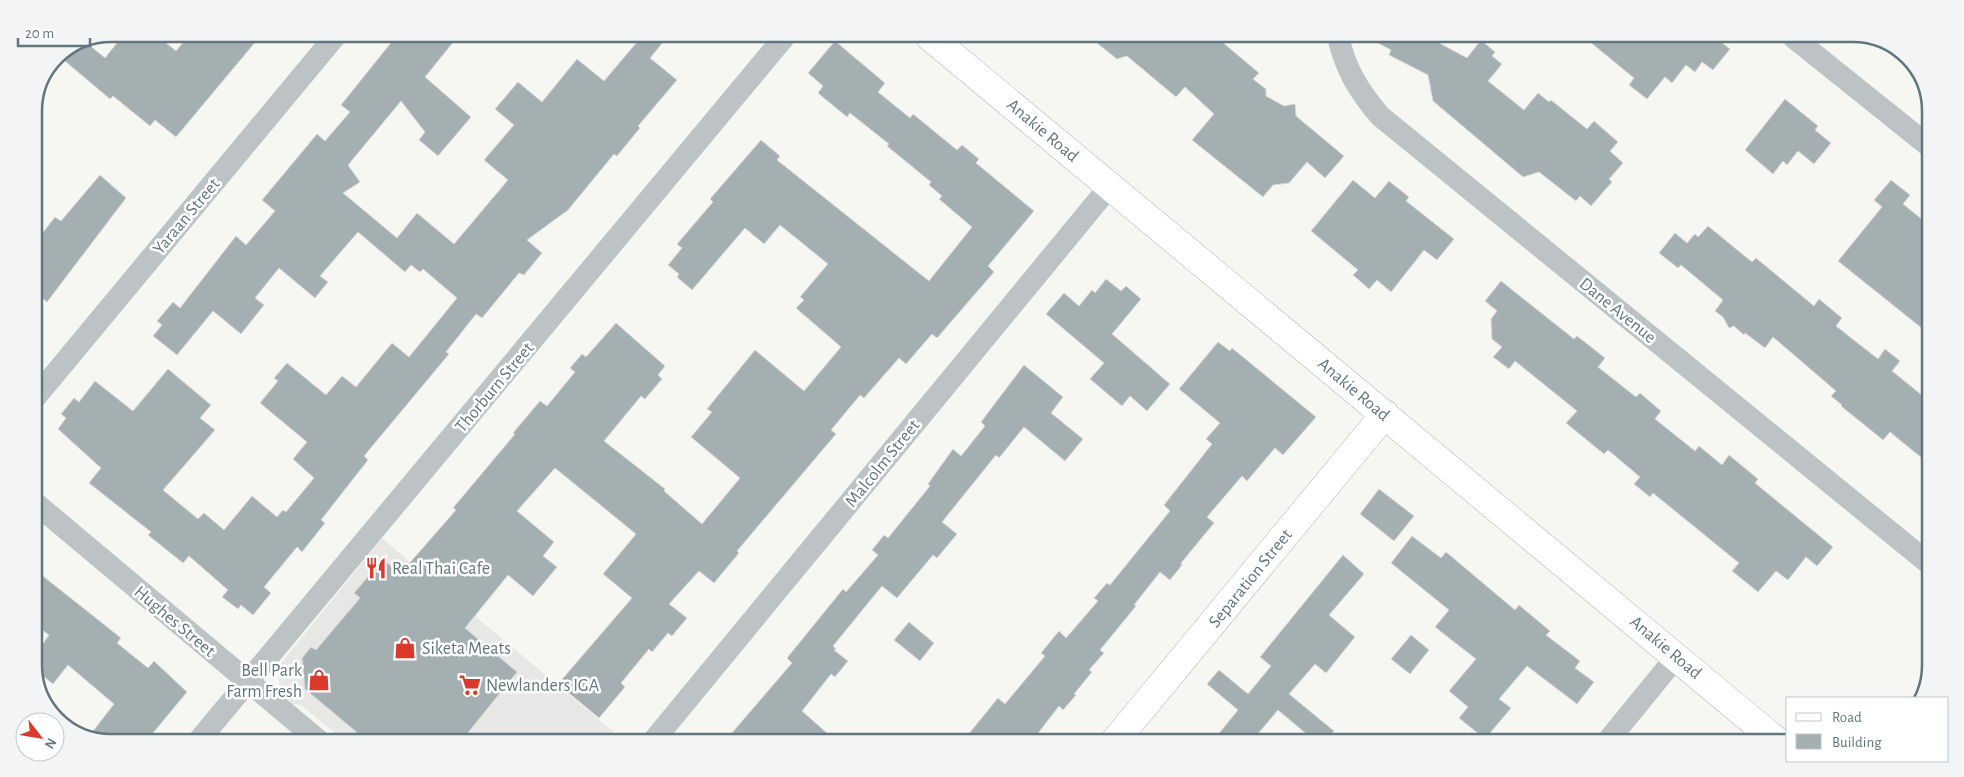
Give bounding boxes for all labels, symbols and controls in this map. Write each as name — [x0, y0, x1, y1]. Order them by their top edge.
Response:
scale bar — [18, 15, 90, 47]
text: 20 m — [25, 26, 54, 41]
street label: Anakie Road — [1003, 96, 1082, 166]
street label: Yaraan Street — [150, 175, 224, 258]
street label: Dane Avenue — [1576, 275, 1659, 347]
street label: Thorburn Street — [452, 339, 538, 436]
street label: Anakie Road — [1314, 355, 1393, 425]
street label: Malcolm Street — [842, 416, 924, 511]
street label: Separation Street — [1206, 526, 1296, 631]
restaurant icon: Real Thai Cafe — [363, 555, 389, 581]
place label: Real Thai Cafe — [392, 560, 490, 578]
street label: Hughes Street — [130, 583, 219, 661]
street label: Anakie Road — [1626, 613, 1705, 683]
shop icon: Siketa Meats — [392, 635, 418, 661]
place label: Siketa Meats — [422, 640, 511, 658]
place label: Bell Park Farm Fresh — [226, 662, 303, 701]
shop icon: Bell Park Farm Fresh — [306, 667, 332, 693]
supermarket icon: Newlanders IGA — [457, 672, 483, 698]
place label: Newlanders IGA — [486, 677, 600, 695]
legend — [1786, 697, 1949, 762]
text: Road — [1832, 710, 1862, 725]
north arrow — [15, 712, 65, 762]
text: N — [42, 735, 59, 751]
text: Building — [1832, 735, 1882, 750]

